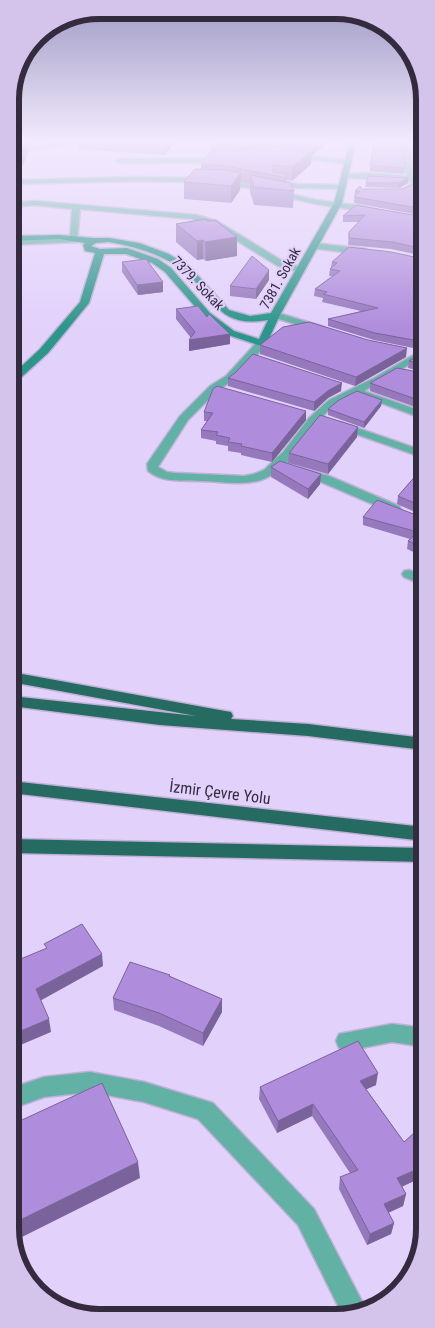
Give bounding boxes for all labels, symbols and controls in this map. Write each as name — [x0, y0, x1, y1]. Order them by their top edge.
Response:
street label: 7381. Sokak — [256, 244, 304, 312]
street label: 7379. Sokak — [169, 253, 228, 314]
street label: İzmir Çevre Yolu — [168, 777, 272, 808]

